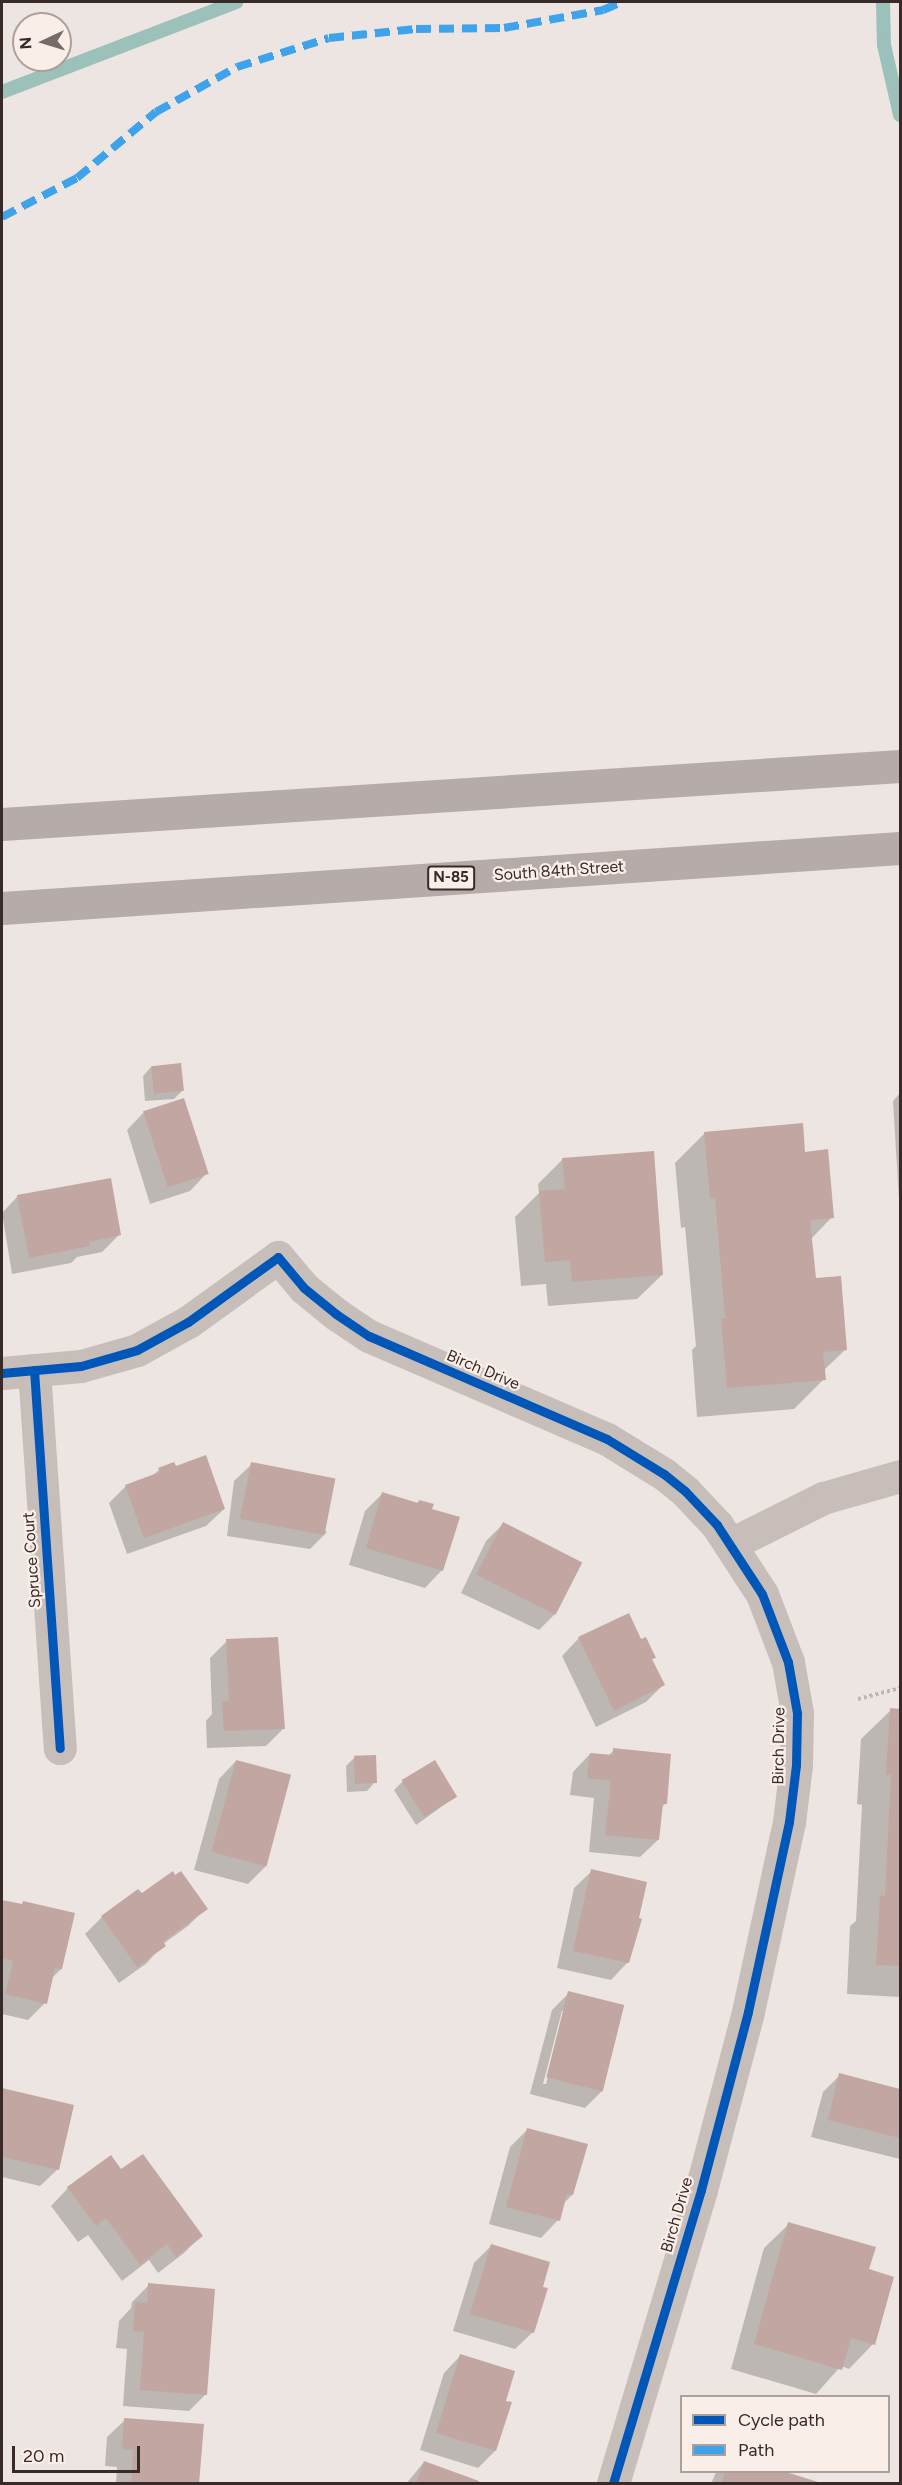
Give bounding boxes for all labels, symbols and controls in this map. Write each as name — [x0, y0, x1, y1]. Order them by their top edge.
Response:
north arrow — [12, 12, 72, 72]
text: N — [16, 36, 35, 50]
street label: South 84th Street — [493, 857, 625, 885]
road number: N-85 — [427, 866, 475, 890]
street label: Birch Drive — [444, 1346, 522, 1394]
street label: Spruce Court — [19, 1511, 45, 1609]
street label: Birch Drive — [769, 1707, 789, 1785]
street label: Birch Drive — [657, 2175, 697, 2255]
legend — [680, 2395, 890, 2473]
text: Cycle path — [738, 2409, 825, 2431]
scale bar — [15, 2434, 142, 2472]
text: Path — [738, 2439, 774, 2461]
text: 20 m — [23, 2445, 64, 2467]

